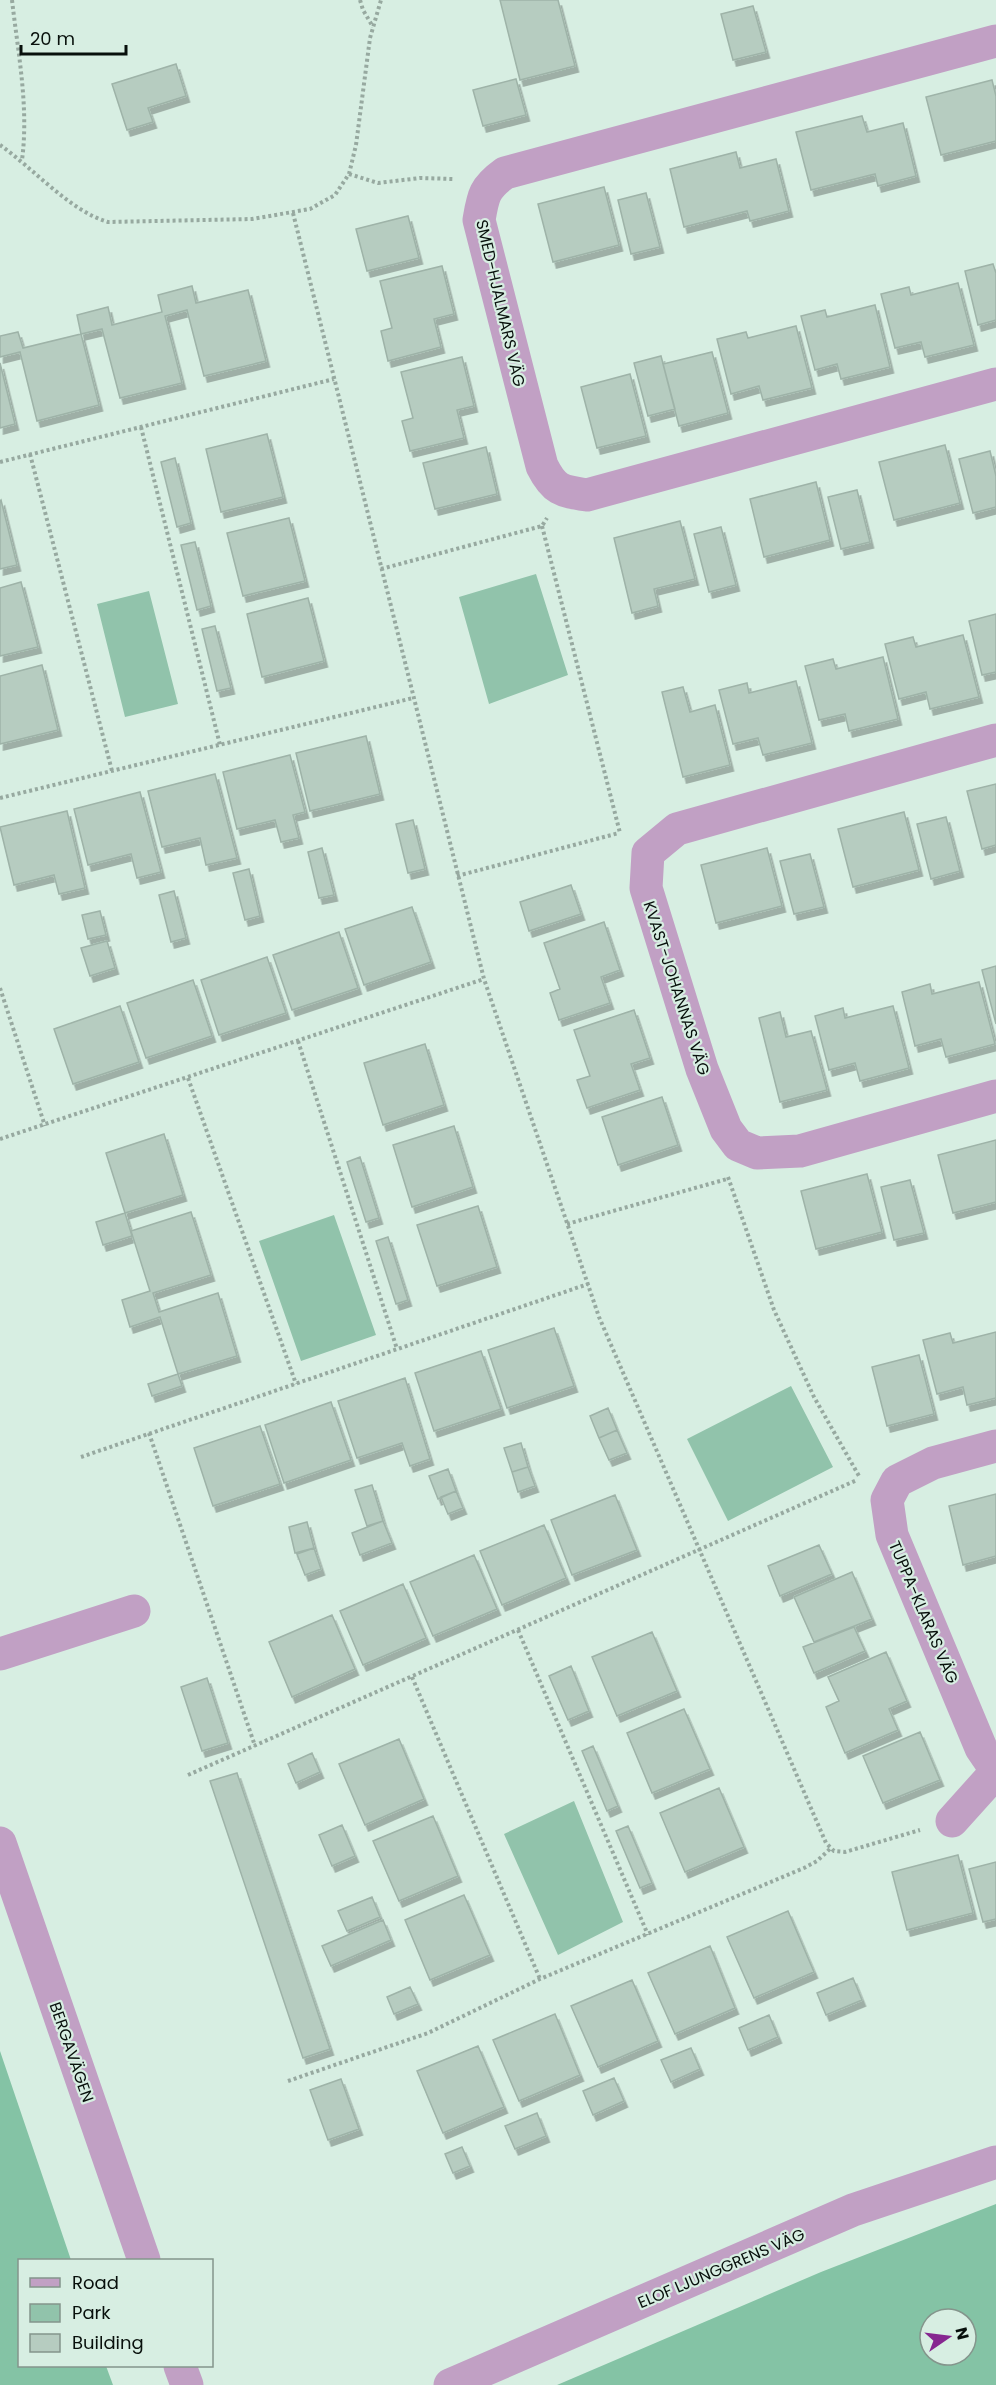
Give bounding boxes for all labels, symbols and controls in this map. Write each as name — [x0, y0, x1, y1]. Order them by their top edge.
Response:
scale bar — [21, 18, 126, 56]
text: 20 m — [30, 26, 75, 51]
street label: SMED-HJALMARS VÄG — [470, 217, 531, 389]
street label: KVAST-JOHANNAS VÄG — [637, 898, 716, 1078]
street label: TUPPA-KLARAS VÄG — [883, 1537, 964, 1687]
street label: BERGAVÄGEN — [44, 1999, 99, 2105]
street label: ELOF LJUNGGRENS VÄG — [634, 2223, 808, 2314]
legend — [18, 2259, 213, 2367]
text: Road — [72, 2270, 119, 2295]
text: Park — [72, 2300, 111, 2325]
north arrow — [918, 2307, 978, 2367]
text: N — [949, 2325, 975, 2342]
text: Building — [72, 2330, 144, 2355]

